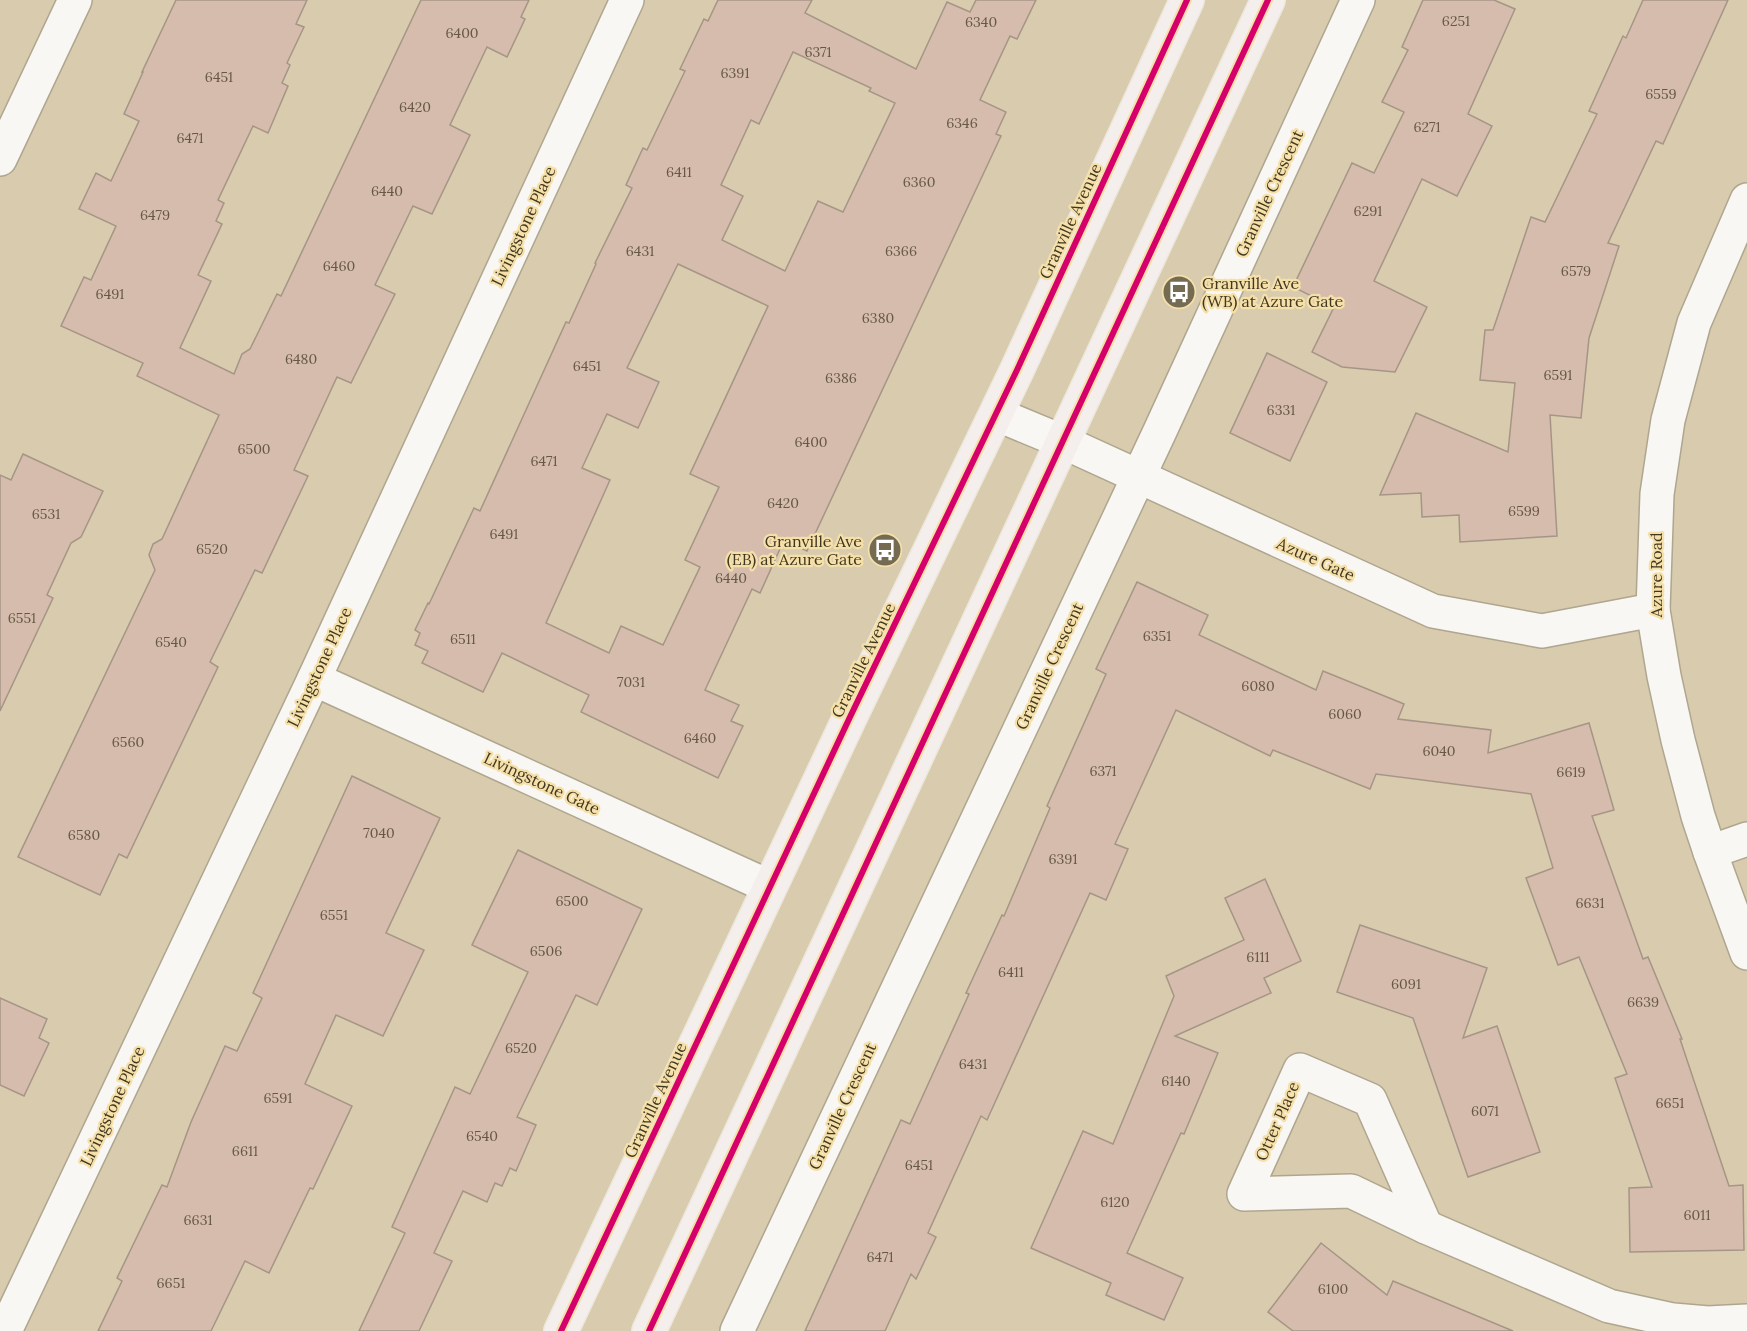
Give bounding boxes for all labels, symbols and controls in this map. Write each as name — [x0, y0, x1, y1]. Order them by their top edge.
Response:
house number: 6251 — [1442, 12, 1470, 30]
house number: 6340 — [965, 13, 997, 31]
house number: 6400 — [445, 24, 479, 42]
house number: 6371 — [804, 43, 832, 61]
house number: 6391 — [720, 64, 750, 82]
house number: 6451 — [205, 68, 233, 86]
house number: 6559 — [1645, 85, 1677, 103]
house number: 6420 — [399, 98, 431, 116]
house number: 6346 — [946, 114, 978, 132]
house number: 6271 — [1413, 118, 1441, 136]
street label: Granville Crescent — [1231, 126, 1308, 260]
house number: 6471 — [176, 129, 204, 147]
street label: Granville Avenue — [1034, 160, 1106, 282]
street label: Livingstone Place — [487, 163, 560, 289]
house number: 6411 — [666, 163, 692, 181]
house number: 6360 — [903, 173, 935, 191]
house number: 6440 — [371, 182, 403, 200]
house number: 6291 — [1354, 202, 1382, 220]
house number: 6479 — [140, 206, 170, 224]
house number: 6431 — [626, 242, 654, 260]
house number: 6366 — [885, 242, 917, 260]
house number: 6460 — [323, 257, 355, 275]
house number: 6579 — [1561, 262, 1591, 280]
place label: Granville Ave (WB) at Azure Gate — [1202, 273, 1343, 312]
bus stop icon: Granville Ave (WB) at Azure Gate — [1161, 274, 1197, 310]
house number: 6491 — [96, 285, 124, 303]
house number: 6380 — [862, 309, 894, 327]
house number: 6480 — [285, 350, 317, 368]
house number: 6451 — [573, 357, 601, 375]
house number: 6591 — [1544, 366, 1572, 384]
house number: 6386 — [825, 369, 857, 387]
house number: 6331 — [1267, 401, 1295, 419]
house number: 6400 — [794, 433, 828, 451]
house number: 6500 — [237, 440, 271, 458]
house number: 6471 — [530, 452, 558, 470]
house number: 6420 — [767, 494, 799, 512]
house number: 6599 — [1508, 502, 1540, 520]
house number: 6531 — [32, 505, 60, 523]
house number: 6491 — [490, 525, 518, 543]
place label: Granville Ave (EB) at Azure Gate — [727, 531, 862, 570]
bus stop icon: Granville Ave (EB) at Azure Gate — [867, 532, 903, 568]
street label: Azure Road — [1646, 532, 1666, 619]
street label: Azure Gate — [1273, 533, 1358, 585]
house number: 6520 — [196, 540, 228, 558]
house number: 6440 — [715, 569, 747, 587]
street label: Granville Avenue — [827, 599, 900, 721]
street label: Granville Crescent — [1011, 599, 1088, 733]
street label: Livingstone Place — [283, 604, 356, 730]
house number: 6551 — [8, 609, 36, 627]
house number: 6351 — [1143, 627, 1171, 645]
house number: 6511 — [450, 630, 476, 648]
house number: 6540 — [155, 633, 187, 651]
house number: 7031 — [617, 673, 645, 691]
house number: 6080 — [1241, 677, 1275, 695]
house number: 6060 — [1328, 705, 1362, 723]
house number: 6460 — [684, 729, 716, 747]
house number: 6560 — [112, 733, 144, 751]
house number: 6040 — [1422, 742, 1456, 760]
street label: Livingstone Gate — [481, 747, 603, 819]
house number: 6371 — [1089, 762, 1117, 780]
house number: 6619 — [1556, 763, 1586, 781]
house number: 7040 — [363, 824, 395, 842]
house number: 6580 — [68, 826, 100, 844]
house number: 6391 — [1048, 850, 1078, 868]
house number: 6500 — [555, 892, 589, 910]
house number: 6631 — [1575, 894, 1605, 912]
house number: 6551 — [320, 906, 348, 924]
house number: 6506 — [530, 942, 562, 960]
house number: 6111 — [1246, 948, 1270, 966]
house number: 6411 — [998, 963, 1024, 981]
house number: 6091 — [1391, 975, 1421, 993]
house number: 6639 — [1627, 993, 1659, 1011]
house number: 6520 — [505, 1039, 537, 1057]
street label: Granville Avenue — [619, 1039, 691, 1161]
street label: Granville Crescent — [804, 1039, 881, 1173]
street label: Livingstone Place — [76, 1043, 149, 1169]
house number: 6431 — [959, 1055, 987, 1073]
house number: 6140 — [1161, 1072, 1191, 1090]
street label: Otter Place — [1251, 1078, 1303, 1164]
house number: 6591 — [264, 1089, 292, 1107]
house number: 6651 — [1656, 1094, 1684, 1112]
house number: 6071 — [1471, 1102, 1499, 1120]
house number: 6540 — [466, 1127, 498, 1145]
house number: 6611 — [232, 1142, 258, 1160]
house number: 6451 — [905, 1156, 933, 1174]
house number: 6120 — [1100, 1193, 1130, 1211]
house number: 6011 — [1684, 1206, 1710, 1224]
house number: 6631 — [183, 1211, 213, 1229]
house number: 6471 — [866, 1248, 894, 1266]
house number: 6651 — [157, 1274, 185, 1292]
house number: 6100 — [1318, 1280, 1348, 1298]

